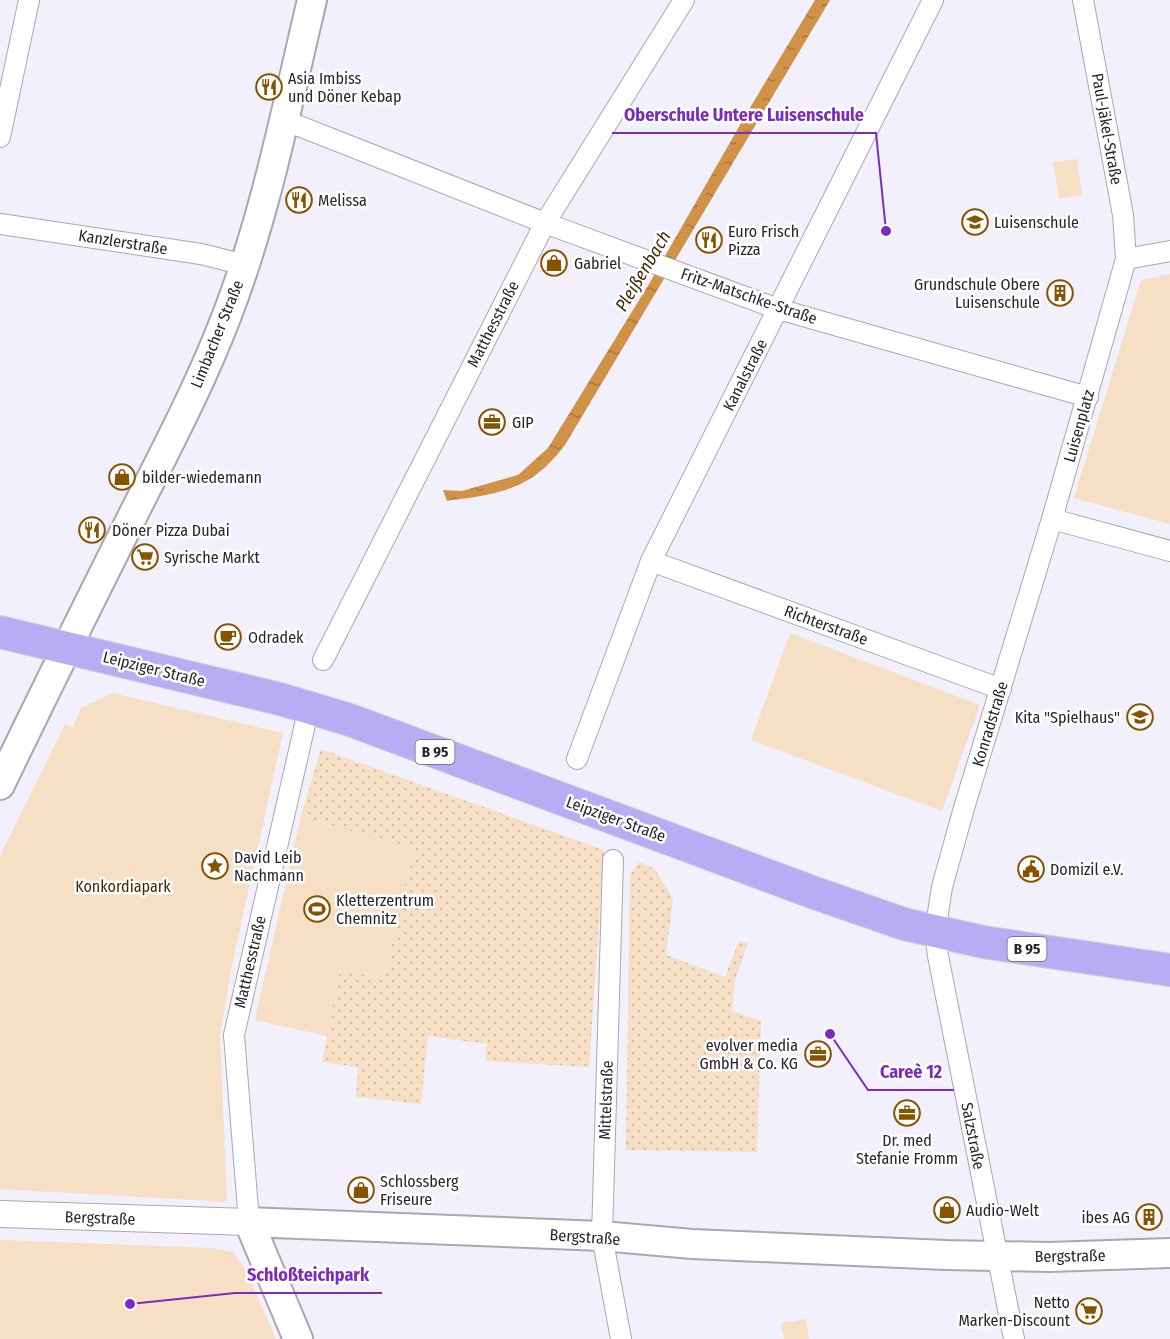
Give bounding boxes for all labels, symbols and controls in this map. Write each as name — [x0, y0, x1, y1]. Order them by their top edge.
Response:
place label: Asia Imbiss und Döner Kebap — [288, 69, 401, 106]
restaurant icon: Asia Imbiss und Döner Kebap — [254, 72, 284, 102]
street label: Paul-Jäkel-Straße — [1088, 72, 1126, 186]
callout: Oberschule Untere Luisenschule — [612, 97, 876, 133]
text: Oberschule Untere Luisenschule — [624, 104, 864, 126]
restaurant icon: Melissa — [284, 185, 314, 215]
place label: Melissa — [318, 191, 367, 210]
school or university icon: Luisenschule — [960, 207, 990, 237]
place label: Luisenschule — [994, 213, 1079, 232]
place label: Euro Frisch Pizza — [728, 222, 799, 259]
restaurant icon: Euro Frisch Pizza — [694, 225, 724, 255]
street label: Kanzlerstraße — [77, 226, 169, 258]
water label: Pleißenbach — [610, 227, 676, 315]
shop icon: Gabriel — [539, 248, 569, 278]
place label: Gabriel — [574, 254, 621, 273]
street label: Fritz-Matschke-Straße — [678, 264, 820, 328]
place label: Grundschule Obere Luisenschule — [914, 275, 1040, 312]
street label: Limbacher Straße — [187, 277, 247, 391]
street label: Matthesstraße — [463, 278, 523, 370]
building icon: Grundschule Obere Luisenschule — [1045, 278, 1075, 308]
street label: Kanalstraße — [719, 336, 771, 414]
street label: Luisenplatz — [1060, 388, 1098, 464]
office icon: GIP — [477, 407, 507, 437]
place label: GIP — [512, 413, 534, 432]
shop icon: bilder-wiedemann — [107, 462, 137, 492]
place label: bilder-wiedemann — [142, 468, 262, 487]
restaurant icon: Döner Pizza Dubai — [77, 515, 107, 545]
place label: Döner Pizza Dubai — [112, 521, 230, 540]
supermarket icon: Syrische Markt — [130, 542, 160, 572]
place label: Syrische Markt — [164, 548, 261, 567]
street label: Richterstraße — [782, 601, 871, 649]
cafe icon: Odradek — [213, 622, 243, 652]
place label: Odradek — [248, 628, 304, 647]
street label: Leipziger Straße — [101, 647, 207, 691]
street label: Konradstraße — [968, 679, 1012, 769]
school or university icon: Kita "Spielhaus" — [1125, 702, 1155, 732]
place label: Kita "Spielhaus" — [1015, 708, 1120, 727]
road number: B 95 — [416, 740, 454, 764]
street label: Leipziger Straße — [564, 792, 668, 846]
place label: David Leib Nachmann — [234, 848, 304, 885]
place icon: David Leib Nachmann — [200, 851, 230, 881]
public building icon: Domizil e.V. — [1016, 854, 1046, 884]
place label: Domizil e.V. — [1050, 860, 1123, 879]
park label: Konkordiapark — [75, 877, 171, 896]
place label: Kletterzentrum Chemnitz — [336, 891, 434, 928]
sports icon: Kletterzentrum Chemnitz — [302, 894, 332, 924]
street label: Matthesstraße — [230, 914, 270, 1010]
road number: B 95 — [1008, 937, 1046, 961]
place label: evolver media GmbH & Co. KG — [700, 1036, 798, 1073]
office icon: evolver media GmbH & Co. KG — [803, 1039, 833, 1069]
callout: Careè 12 — [868, 1054, 954, 1090]
street label: Mittelstraße — [595, 1060, 617, 1140]
text: Careè 12 — [880, 1061, 942, 1083]
office icon: Dr. med Stefanie Fromm — [892, 1098, 922, 1128]
street label: Salzstraße — [957, 1101, 989, 1171]
place label: Dr. med Stefanie Fromm — [856, 1131, 958, 1168]
place label: Schlossberg Friseure — [380, 1172, 459, 1209]
shop icon: Schlossberg Friseure — [346, 1175, 376, 1205]
shop icon: Audio-Welt — [932, 1195, 962, 1225]
place label: Audio-Welt — [966, 1201, 1040, 1220]
building icon: ibes AG — [1134, 1202, 1164, 1232]
street label: Bergstraße — [64, 1207, 136, 1229]
place label: ibes AG — [1082, 1208, 1130, 1227]
street label: Bergstraße — [549, 1225, 621, 1249]
street label: Bergstraße — [1034, 1246, 1106, 1266]
callout: Schloßteichpark — [235, 1257, 382, 1293]
text: Schloßteichpark — [247, 1264, 370, 1286]
place label: Netto Marken-Discount — [958, 1293, 1071, 1330]
supermarket icon: Netto Marken-Discount — [1074, 1296, 1104, 1326]

